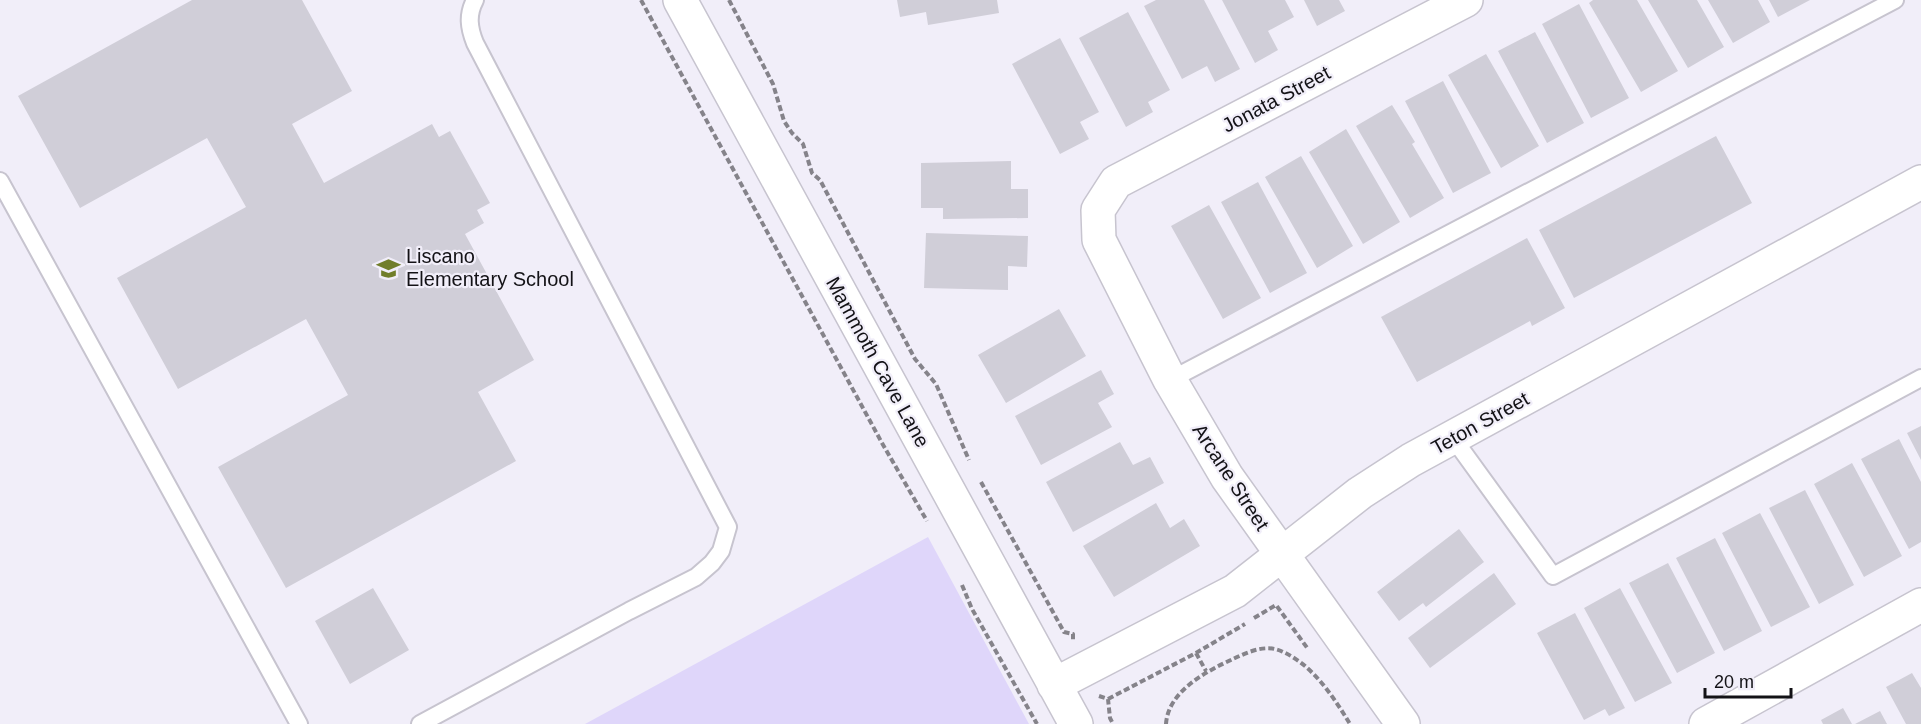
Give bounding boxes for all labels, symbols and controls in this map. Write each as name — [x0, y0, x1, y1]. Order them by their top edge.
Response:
street label: Jonata Street — [1218, 61, 1334, 137]
place label: Liscano Elementary School — [406, 245, 574, 290]
school or university icon: Liscano Elementary School — [375, 255, 401, 281]
street label: Mammoth Cave Lane — [822, 273, 934, 451]
street label: Teton Street — [1428, 387, 1533, 459]
street label: Arcane Street — [1188, 420, 1274, 535]
scale bar — [1705, 661, 1790, 699]
text: 20 m — [1714, 672, 1754, 692]

